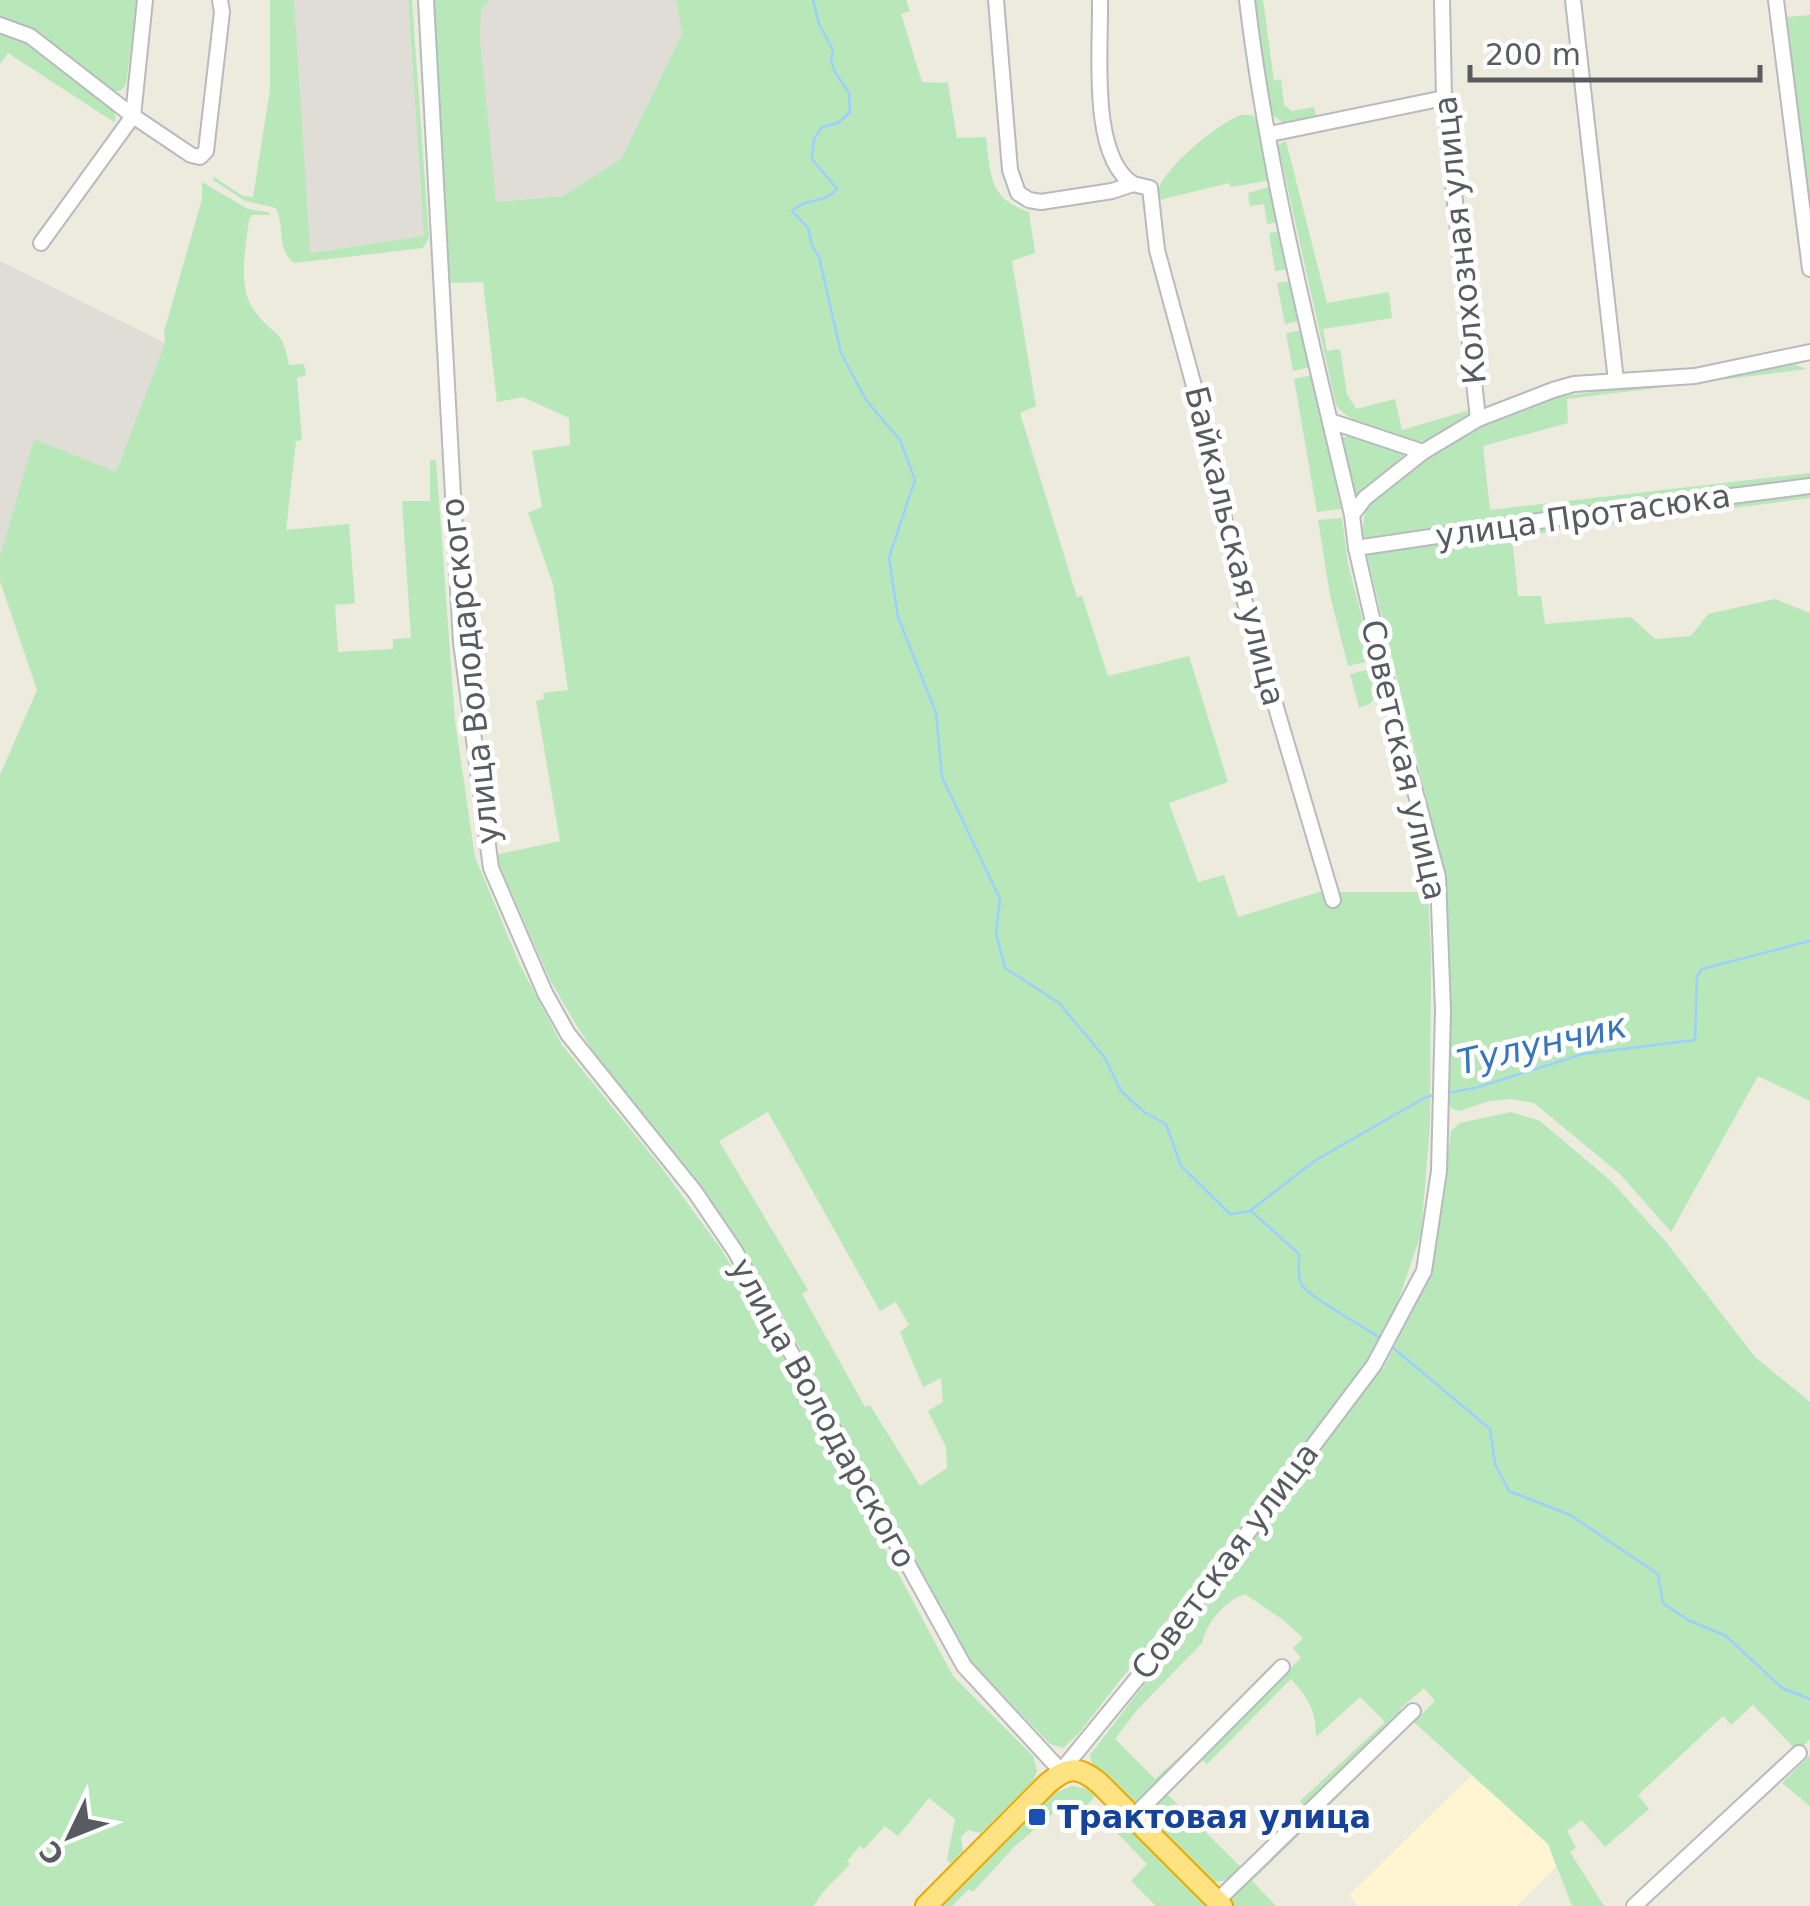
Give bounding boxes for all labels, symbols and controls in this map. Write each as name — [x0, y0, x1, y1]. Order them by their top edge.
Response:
scale bar — [1470, 20, 1760, 82]
text: 200 m — [1485, 37, 1581, 72]
street label: Колхозная улица — [1426, 94, 1494, 386]
street label: Байкальская улица — [1177, 382, 1293, 710]
street label: улица Протасюка — [1433, 476, 1733, 556]
street label: улица Володарского — [433, 496, 507, 846]
street label: Советская улица — [1353, 616, 1455, 904]
water label: Тулунчик — [1453, 1005, 1631, 1083]
street label: улица Володарского — [722, 1251, 924, 1575]
street label: Советская улица — [1124, 1435, 1326, 1687]
north arrow — [20, 1786, 120, 1886]
place label: Трактовая улица — [1057, 1798, 1371, 1836]
marker: Трактовая улица — [1026, 1806, 1048, 1828]
text: С — [33, 1834, 71, 1871]

